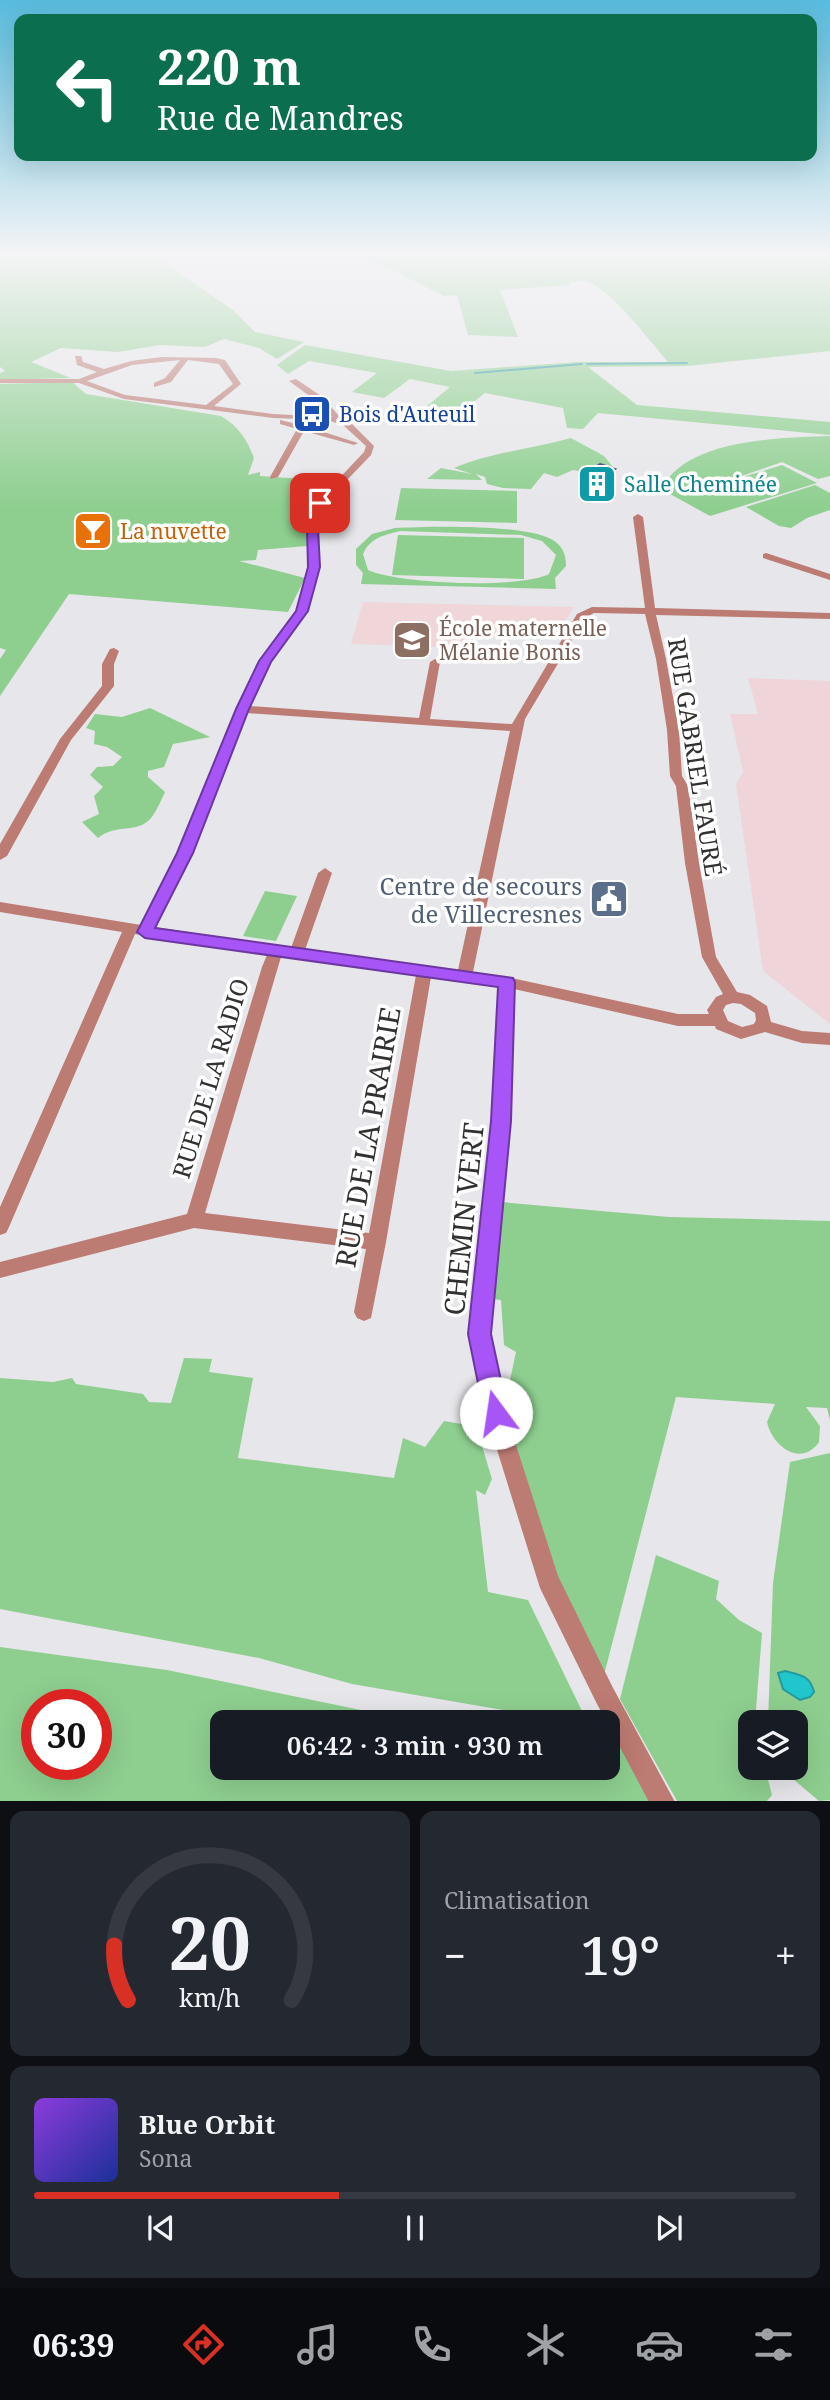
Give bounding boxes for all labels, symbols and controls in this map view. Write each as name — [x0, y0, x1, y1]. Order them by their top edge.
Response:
text: 220 m — [157, 33, 301, 99]
icon: left — [42, 42, 133, 133]
text: Rue de Mandres — [157, 96, 404, 139]
bus stop icon: Bois d'Auteuil — [291, 393, 333, 435]
place label: Bois d'Auteuil — [339, 400, 476, 428]
building icon: Salle Cheminée — [576, 463, 618, 505]
place label: Salle Cheminée — [624, 470, 777, 498]
pin — [290, 473, 350, 533]
icon: arrive — [301, 484, 339, 522]
bar icon: La nuvette — [72, 510, 114, 552]
place label: La nuvette — [120, 517, 227, 545]
place label: École maternelle Mélanie Bonis — [439, 614, 607, 666]
school or university icon: École maternelle Mélanie Bonis — [391, 619, 433, 661]
street label: RUE GABRIEL FAURÉ — [661, 635, 731, 879]
place label: Centre de secours de Villecresnes — [380, 869, 582, 930]
public building icon: Centre de secours de Villecresnes — [588, 878, 630, 920]
street label: RUE DE LA RADIO — [164, 974, 256, 1182]
street label: RUE DE LA PRAIRIE — [325, 1004, 409, 1270]
street label: CHEMIN VERT — [434, 1121, 492, 1317]
position arrow — [459, 1376, 533, 1450]
speed limit sign: 30 — [21, 1689, 112, 1780]
map controls — [738, 1710, 808, 1780]
button: layers — [738, 1710, 808, 1780]
text: 06:42 · 3 min · 930 m — [287, 1727, 543, 1763]
text: Climatisation — [444, 1884, 590, 1916]
text: 20 — [169, 1892, 251, 1991]
text: 19° — [581, 1919, 660, 1990]
text: − — [444, 1929, 466, 1981]
text: + — [775, 1929, 796, 1981]
text: km/h — [179, 1979, 241, 2013]
text: Blue Orbit — [139, 2106, 275, 2142]
text: Sona — [139, 2142, 193, 2174]
icon: previous — [142, 2209, 180, 2247]
icon: pause — [396, 2209, 434, 2247]
icon: next — [650, 2209, 688, 2247]
icon: directions — [179, 2320, 228, 2369]
icon: music — [293, 2320, 342, 2369]
icon: phone — [407, 2320, 456, 2369]
icon: climate — [521, 2320, 570, 2369]
icon: car — [635, 2320, 684, 2369]
icon: filters — [749, 2320, 798, 2369]
text: 06:39 — [32, 2323, 114, 2366]

